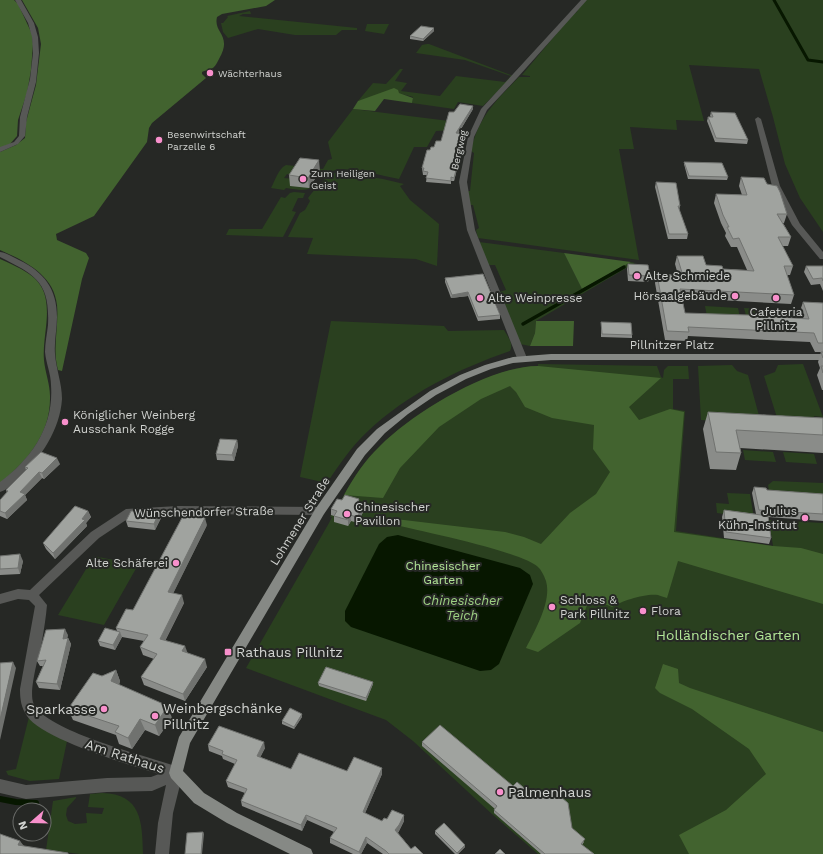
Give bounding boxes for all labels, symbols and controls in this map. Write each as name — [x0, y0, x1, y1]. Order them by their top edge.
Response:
marker: Wächterhaus — [205, 68, 215, 78]
place label: Wächterhaus — [218, 68, 282, 79]
street label: Bergweg — [449, 128, 469, 171]
place label: Besenwirtschaft Parzelle 6 — [167, 129, 247, 152]
marker: Besenwirtschaft Parzelle 6 — [154, 135, 164, 145]
place label: Zum Heiligen Geist — [311, 168, 375, 191]
marker: Zum Heiligen Geist — [298, 174, 308, 184]
place label: Alte Schmiede — [645, 269, 730, 283]
marker: Alte Schmiede — [632, 271, 642, 281]
place label: Hörsaalgebäude — [633, 289, 727, 303]
place label: Alte Weinpresse — [488, 291, 583, 305]
marker: Hörsaalgebäude — [730, 291, 740, 301]
marker: Alte Weinpresse — [475, 293, 485, 303]
marker: Cafeteria Pillnitz — [771, 293, 781, 303]
place label: Cafeteria Pillnitz — [749, 305, 803, 333]
street label: Pillnitzer Platz — [630, 338, 714, 352]
place label: Königlicher Weinberg Ausschank Rogge — [73, 408, 196, 436]
marker: Königlicher Weinberg Ausschank Rogge — [60, 417, 70, 427]
street label: Lohmener Straße — [267, 474, 333, 568]
place label: Chinesischer Pavillon — [355, 500, 430, 528]
street label: Wünschendorfer Straße — [134, 504, 274, 520]
place label: Julius Kühn-Institut — [718, 504, 797, 532]
marker: Chinesischer Pavillon — [342, 509, 352, 519]
marker: Julius Kühn-Institut — [800, 513, 810, 523]
place label: Alte Schäferei — [86, 556, 168, 570]
marker: Alte Schäferei — [171, 558, 181, 568]
park label: Chinesischer Garten — [405, 559, 481, 587]
water label: Chinesischer Teich — [423, 593, 502, 623]
place label: Schloss & Park Pillnitz — [560, 593, 630, 621]
marker: Schloss & Park Pillnitz — [547, 602, 557, 612]
place label: Flora — [651, 604, 681, 618]
marker: Flora — [638, 606, 648, 616]
park label: Holländischer Garten — [656, 627, 800, 643]
place label: Rathaus Pillnitz — [236, 644, 343, 660]
marker: Rathaus Pillnitz — [223, 647, 233, 657]
place label: Weinbergschänke Pillnitz — [163, 700, 282, 732]
place label: Sparkasse — [26, 701, 96, 717]
marker: Sparkasse — [99, 704, 109, 714]
marker: Weinbergschänke Pillnitz — [150, 711, 160, 721]
street label: Am Rathaus — [83, 736, 167, 776]
place label: Palmenhaus — [508, 784, 591, 800]
marker: Palmenhaus — [495, 787, 505, 797]
north arrow — [12, 802, 52, 842]
text: N — [16, 819, 31, 831]

